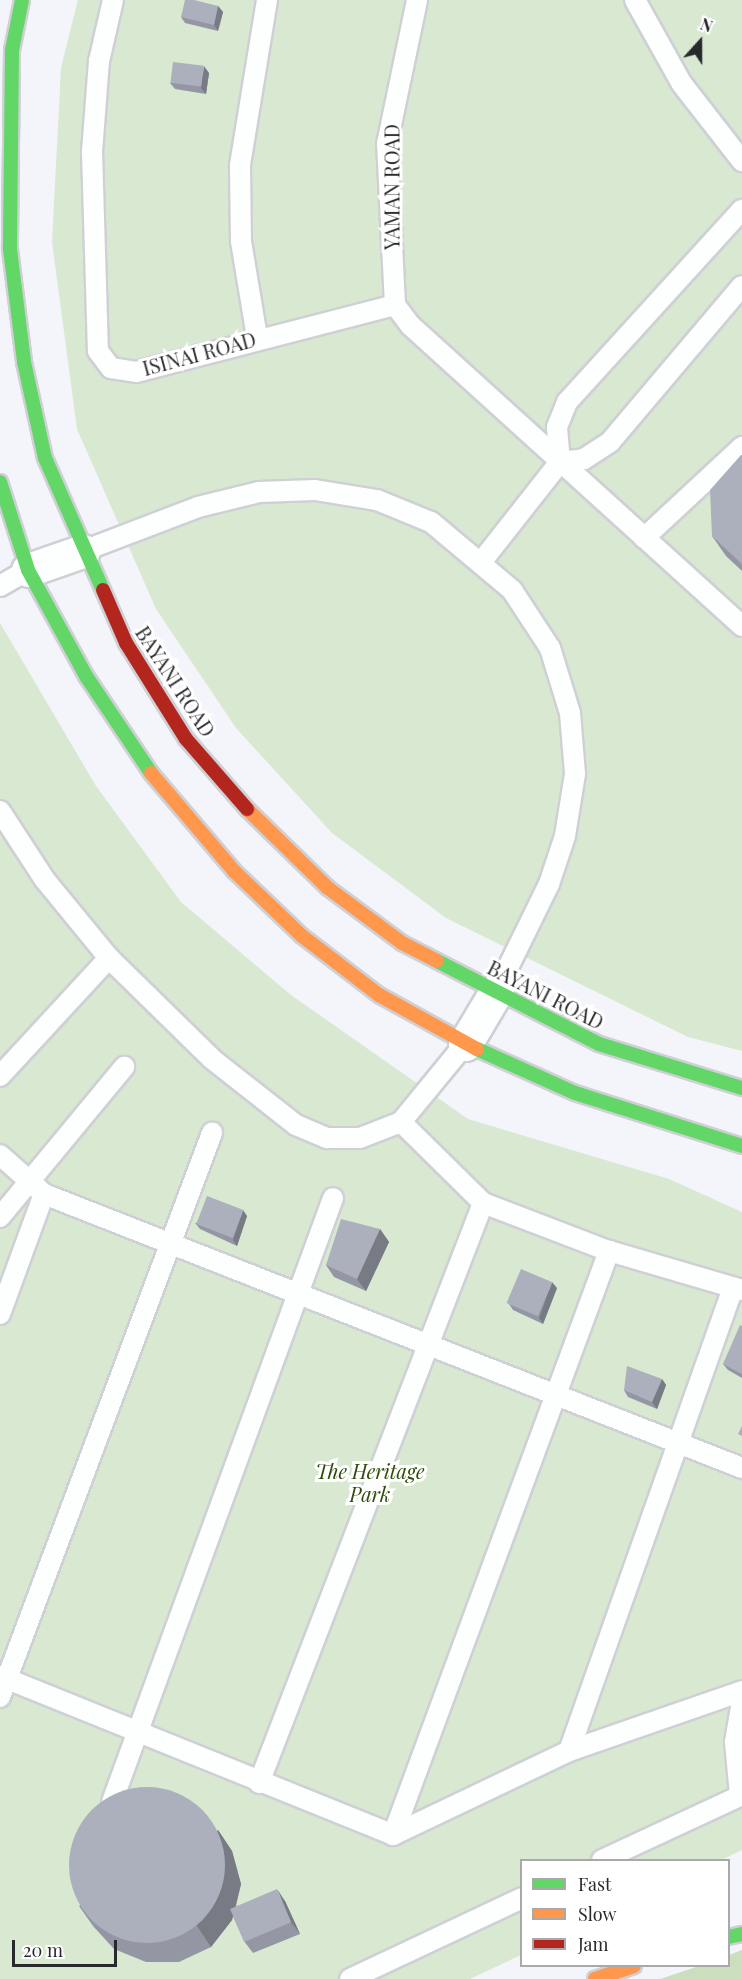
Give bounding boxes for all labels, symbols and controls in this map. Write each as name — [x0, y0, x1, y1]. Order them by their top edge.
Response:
north arrow — [670, 12, 730, 72]
text: N — [697, 13, 716, 37]
street label: YAMAN ROAD — [379, 124, 403, 250]
street label: ISINAI ROAD — [140, 326, 258, 380]
street label: BAYANI ROAD — [131, 621, 221, 741]
street label: BAYANI ROAD — [484, 954, 608, 1034]
park label: The Heritage Park — [315, 1459, 425, 1506]
legend — [520, 1859, 730, 1967]
text: Fast — [578, 1872, 611, 1896]
text: Slow — [578, 1902, 616, 1926]
scale bar — [15, 1928, 120, 1966]
text: Jam — [578, 1932, 608, 1956]
text: 20 m — [23, 1938, 63, 1962]

